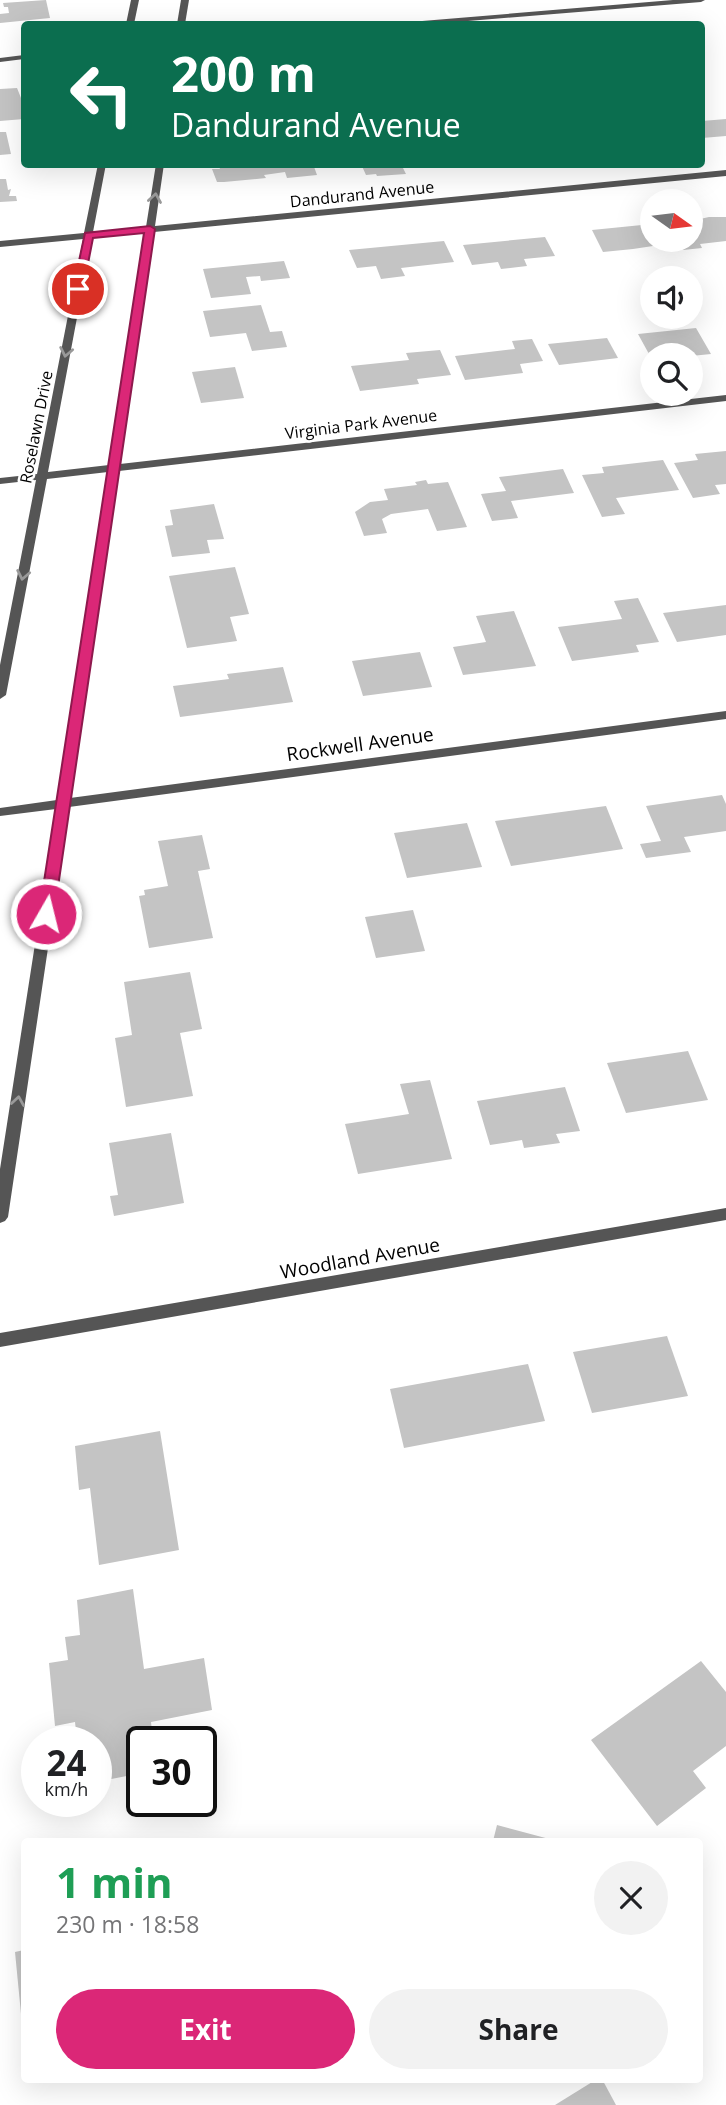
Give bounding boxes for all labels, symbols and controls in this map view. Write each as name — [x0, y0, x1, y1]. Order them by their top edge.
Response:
text: 200 m — [171, 40, 316, 106]
icon: left — [56, 49, 147, 140]
text: Dandurand Avenue — [171, 103, 461, 146]
street label: Dandurand Avenue — [289, 175, 435, 213]
north arrow — [640, 189, 704, 252]
map controls — [640, 189, 703, 406]
one-way arrow — [147, 192, 162, 204]
pin — [48, 259, 108, 319]
button: sound — [640, 266, 703, 329]
icon: arrive — [59, 270, 97, 308]
button: search — [640, 343, 703, 406]
one-way arrow — [60, 346, 75, 358]
street label: Roselawn Drive — [14, 369, 58, 485]
street label: Virginia Park Avenue — [284, 404, 438, 444]
one-way arrow — [17, 569, 32, 581]
street label: Rockwell Avenue — [285, 721, 435, 767]
position arrow — [9, 877, 83, 951]
one-way arrow — [10, 1095, 25, 1107]
street label: Woodland Avenue — [278, 1231, 442, 1285]
speed limit sign: 30 — [126, 1726, 217, 1817]
text: 24 — [46, 1739, 87, 1786]
text: km/h — [45, 1777, 88, 1801]
text: 1 min — [56, 1853, 173, 1910]
button: close — [594, 1861, 668, 1935]
text: 230 m · 18:58 — [56, 1908, 199, 1940]
button: Exit — [56, 1989, 355, 2069]
button: Share — [369, 1989, 668, 2069]

